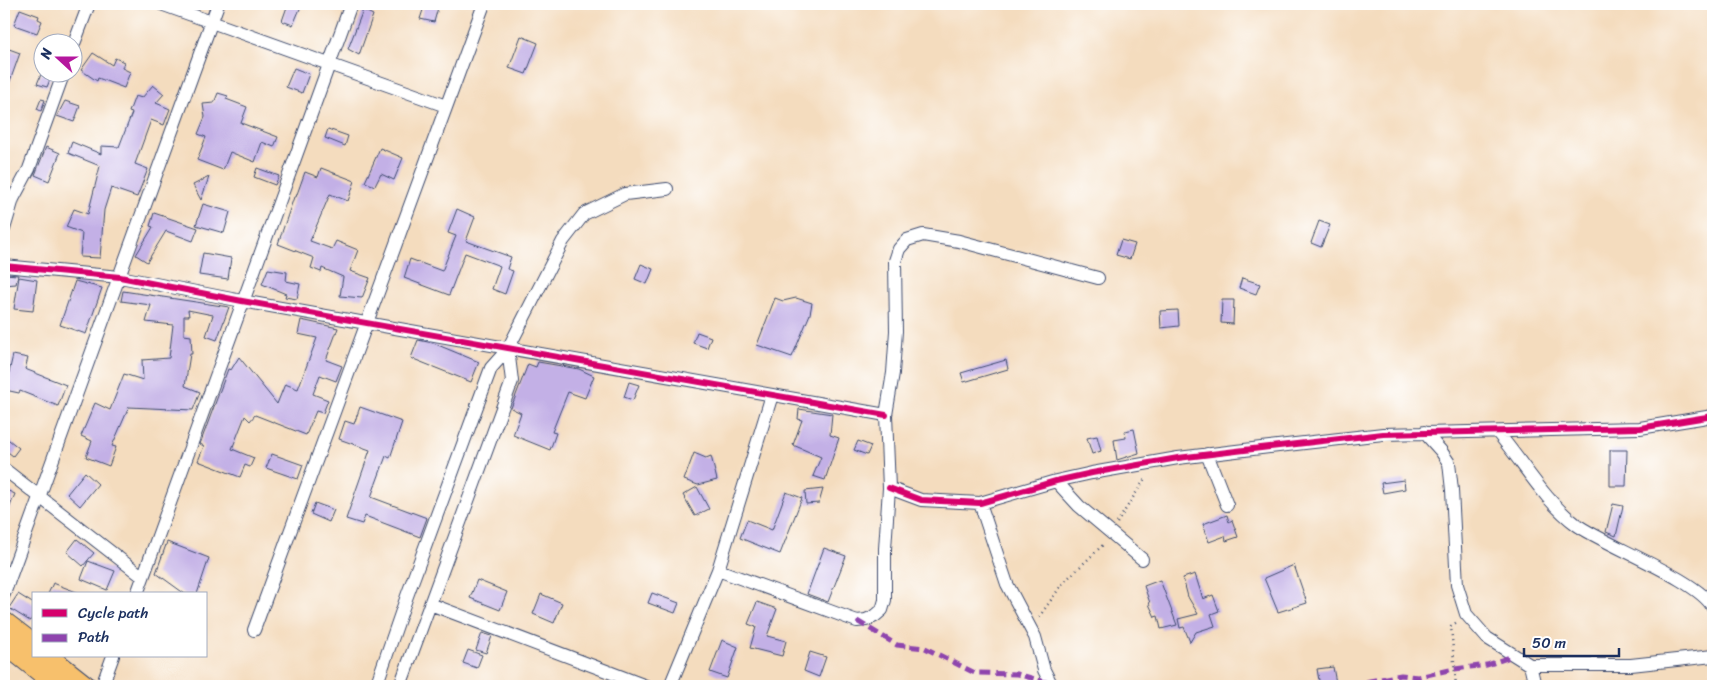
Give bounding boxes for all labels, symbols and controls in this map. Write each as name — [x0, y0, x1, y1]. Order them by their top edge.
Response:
north arrow — [32, 32, 82, 82]
text: N — [33, 44, 60, 63]
legend — [32, 592, 208, 658]
text: Cycle path — [78, 600, 149, 626]
text: Path — [78, 624, 109, 650]
scale bar — [1524, 625, 1620, 657]
text: 50 m — [1532, 630, 1567, 656]

